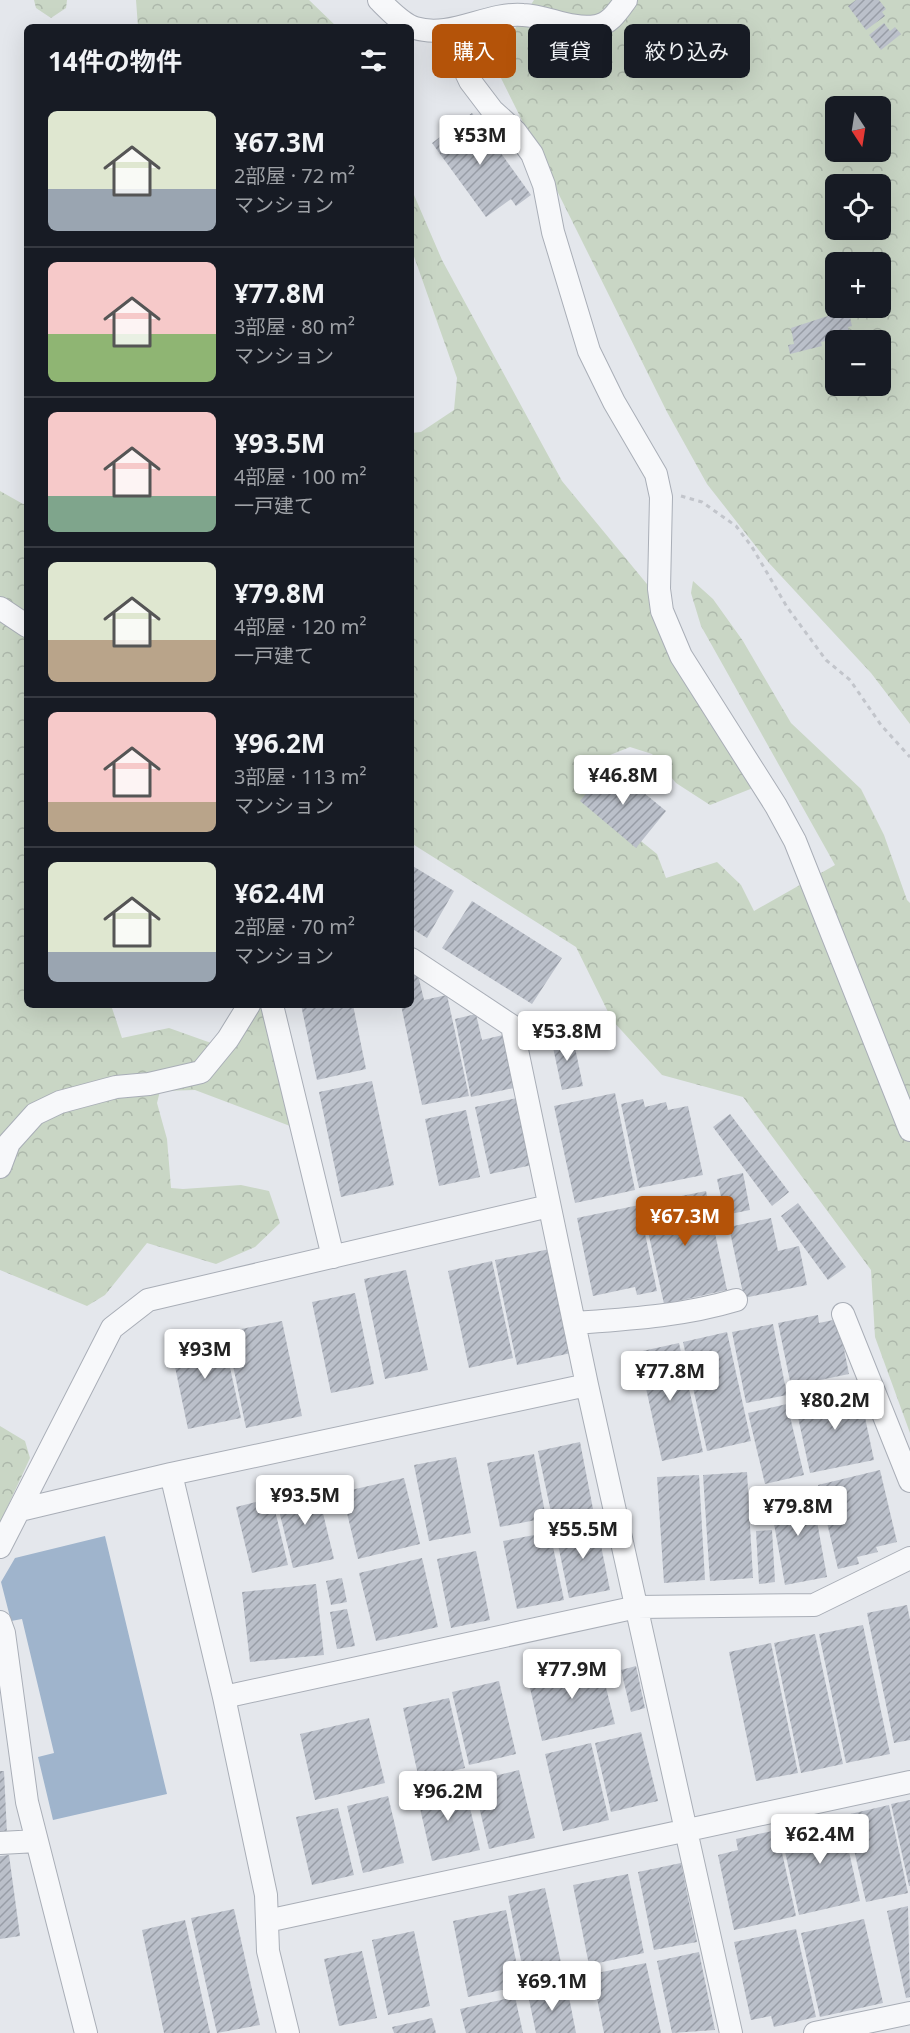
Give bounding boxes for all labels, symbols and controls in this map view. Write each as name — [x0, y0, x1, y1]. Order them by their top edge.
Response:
chip: 購入 — [432, 24, 516, 78]
chip: 賃貸 — [528, 24, 612, 78]
chip: 絞り込み — [624, 24, 750, 78]
text: 14件の物件 — [48, 43, 182, 79]
icon: filters — [357, 44, 390, 77]
north arrow — [825, 96, 891, 162]
map controls — [825, 96, 891, 396]
pin: ¥53M — [444, 115, 516, 166]
text: ¥53M — [453, 121, 507, 148]
text: ¥67.3M — [234, 124, 325, 160]
icon: home — [96, 135, 168, 207]
text: 2部屋 · 72 m² — [234, 162, 355, 189]
button: locate — [825, 174, 891, 240]
text: マンション — [234, 191, 334, 218]
button: + — [825, 252, 891, 318]
text: ¥77.8M — [234, 275, 325, 311]
icon: home — [96, 286, 168, 358]
text: 3部屋 · 80 m² — [234, 313, 355, 340]
button: − — [825, 330, 891, 396]
text: マンション — [234, 342, 334, 369]
text: ¥93.5M — [234, 425, 325, 461]
icon: home — [96, 436, 168, 508]
text: 4部屋 · 100 m² — [234, 463, 366, 490]
text: 一戸建て — [234, 492, 314, 519]
text: ¥79.8M — [234, 575, 325, 611]
icon: home — [96, 586, 168, 658]
text: 4部屋 · 120 m² — [234, 613, 366, 640]
text: 一戸建て — [234, 642, 314, 669]
text: ¥96.2M — [234, 725, 325, 761]
icon: home — [96, 736, 168, 808]
pin: ¥46.8M — [574, 755, 672, 806]
text: ¥46.8M — [588, 761, 658, 788]
text: 3部屋 · 113 m² — [234, 763, 366, 790]
text: マンション — [234, 792, 334, 819]
text: ¥62.4M — [234, 875, 325, 911]
icon: home — [96, 886, 168, 958]
text: 2部屋 · 70 m² — [234, 913, 355, 940]
text: マンション — [234, 942, 334, 969]
pin: ¥53.8M — [518, 1011, 616, 1062]
text: ¥53.8M — [532, 1017, 602, 1044]
pin: ¥67.3M — [636, 1196, 734, 1247]
text: ¥67.3M — [650, 1202, 720, 1229]
pin: ¥93M — [169, 1329, 241, 1380]
text: ¥93M — [178, 1335, 232, 1362]
pin: ¥77.8M — [621, 1351, 719, 1402]
text: ¥77.8M — [635, 1357, 705, 1384]
pin: ¥80.2M — [786, 1380, 884, 1431]
text: ¥80.2M — [800, 1386, 870, 1413]
pin: ¥93.5M — [256, 1475, 354, 1526]
text: ¥93.5M — [270, 1481, 340, 1508]
pin: ¥79.8M — [749, 1486, 847, 1537]
text: ¥79.8M — [763, 1492, 833, 1519]
pin: ¥55.5M — [534, 1509, 632, 1560]
text: ¥55.5M — [548, 1515, 618, 1542]
pin: ¥77.9M — [523, 1649, 621, 1700]
text: ¥77.9M — [537, 1655, 607, 1682]
pin: ¥96.2M — [399, 1771, 497, 1822]
text: ¥96.2M — [413, 1777, 483, 1804]
pin: ¥62.4M — [771, 1814, 869, 1865]
text: ¥62.4M — [785, 1820, 855, 1847]
pin: ¥69.1M — [503, 1961, 601, 2012]
text: ¥69.1M — [517, 1967, 587, 1994]

